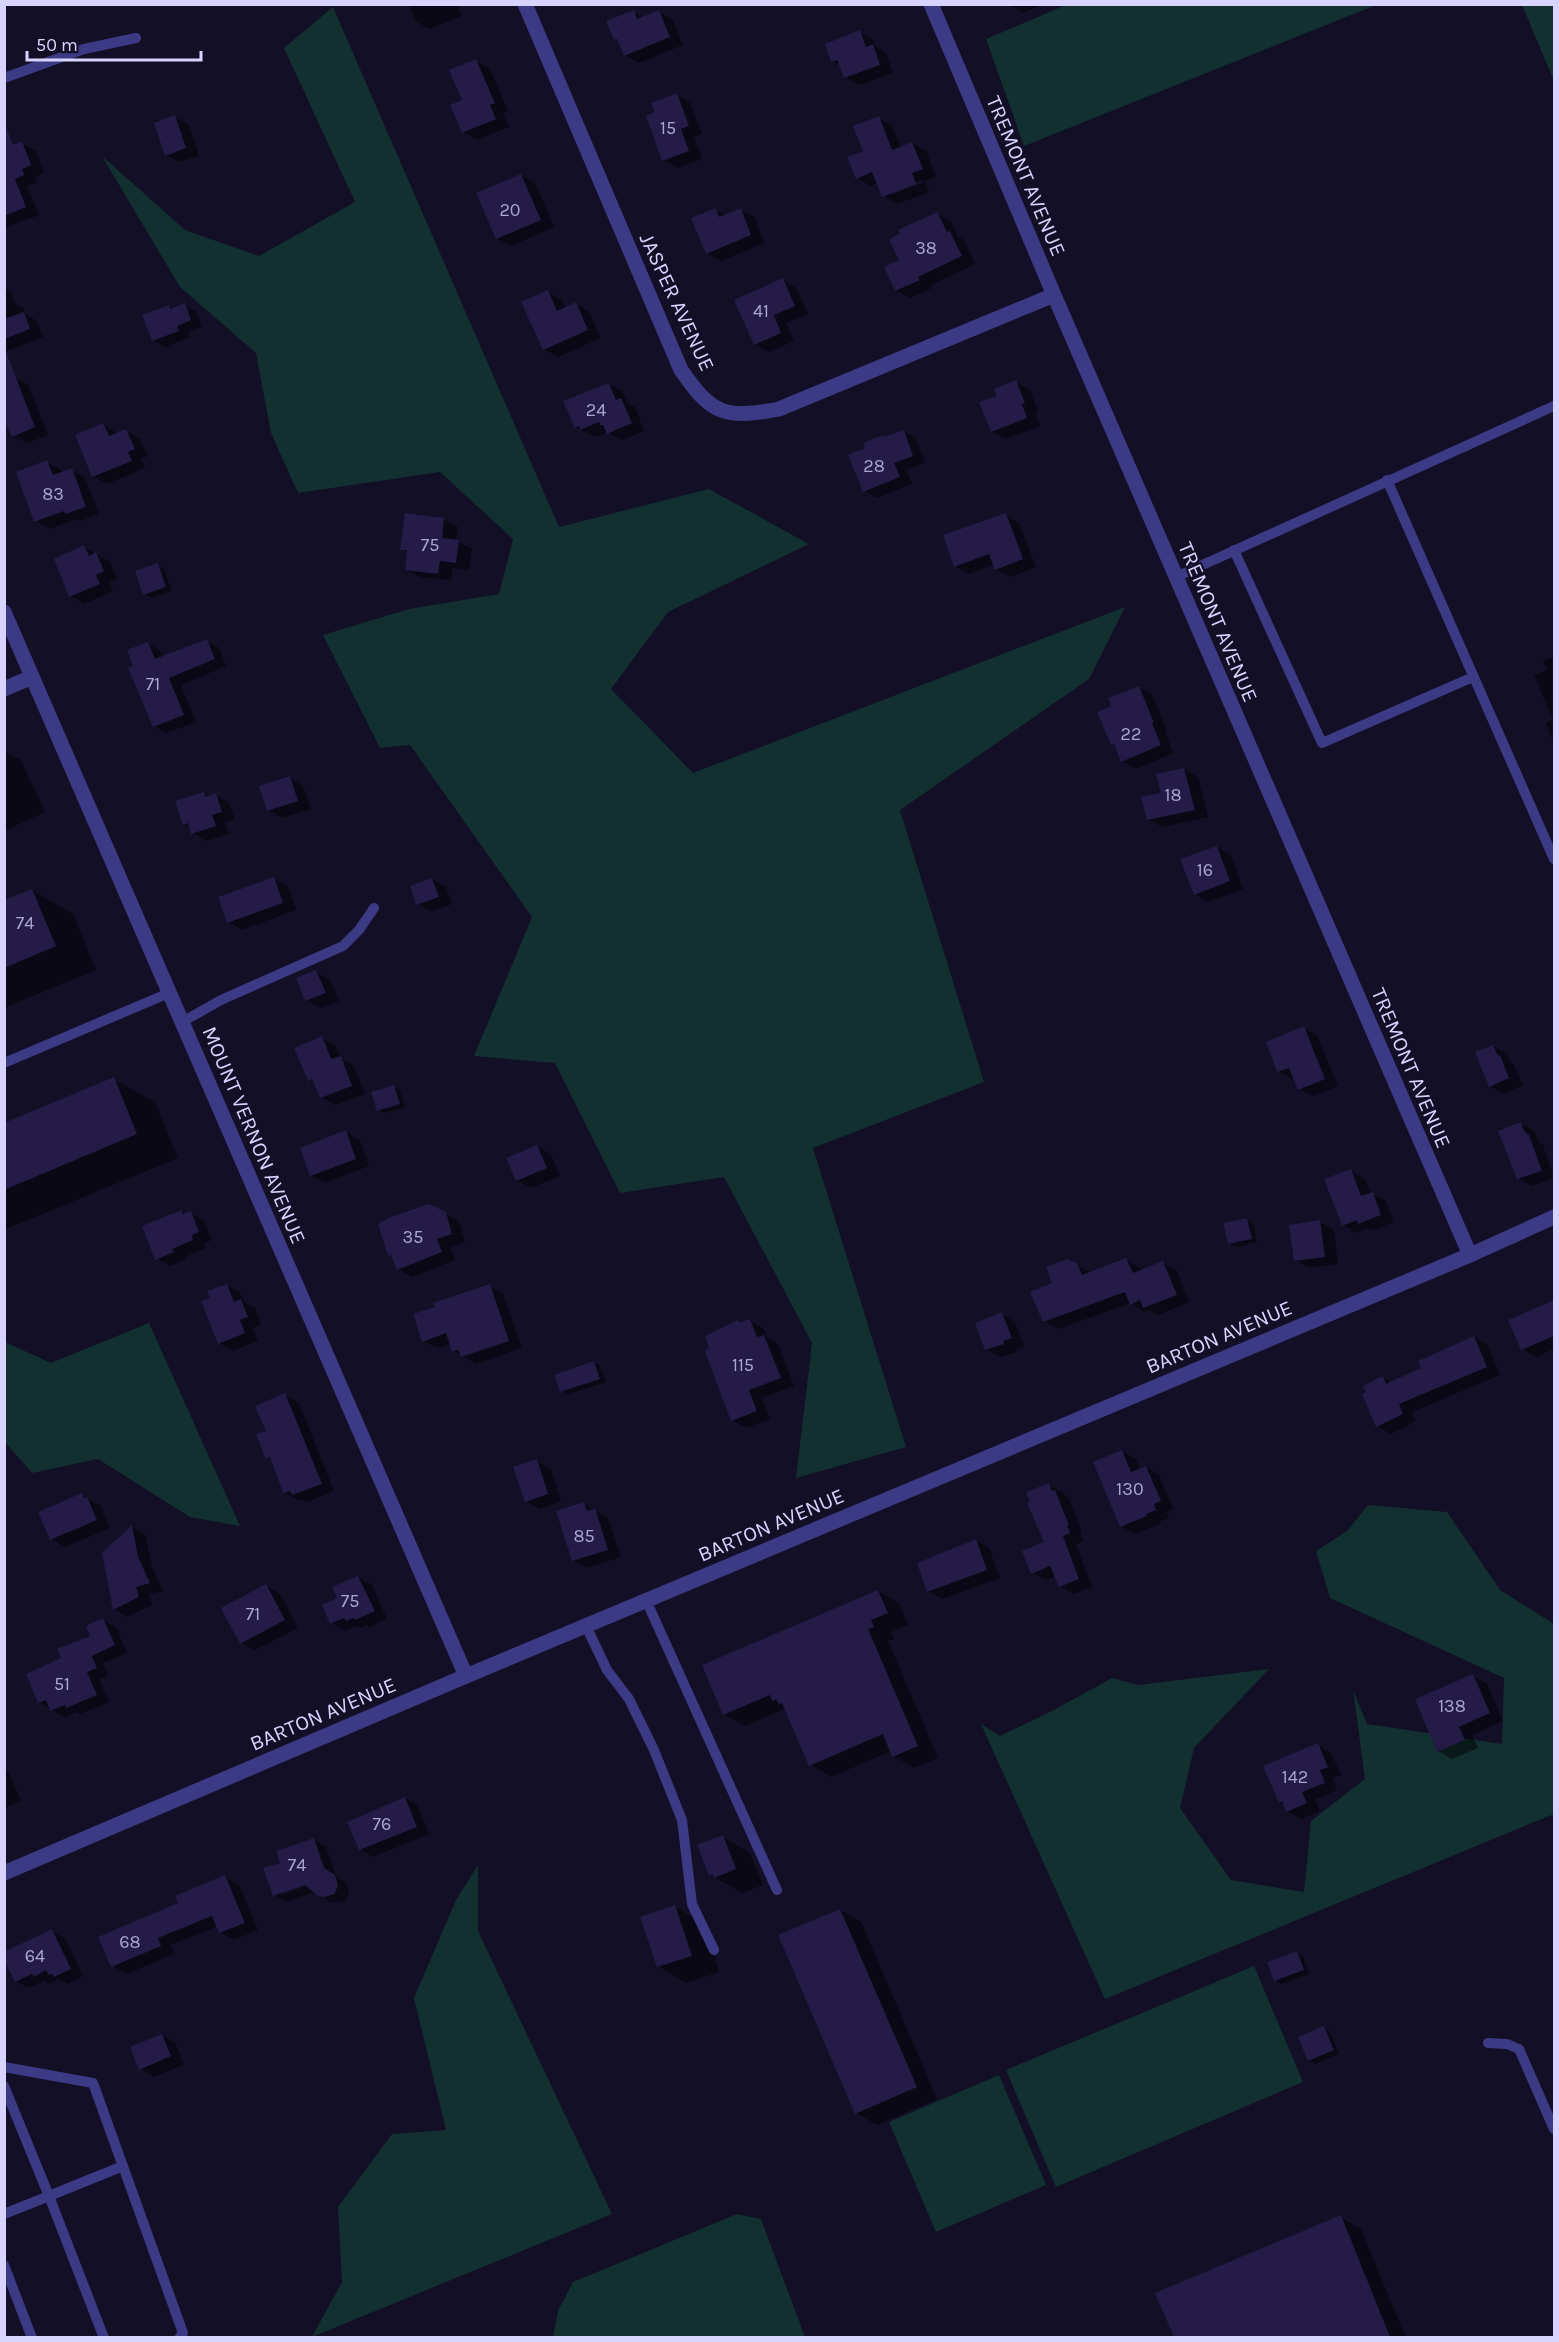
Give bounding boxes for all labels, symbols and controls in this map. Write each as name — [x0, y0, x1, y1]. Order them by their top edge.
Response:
scale bar — [27, 24, 201, 62]
text: 50 m — [36, 34, 78, 56]
street label: TREMONT AVENUE — [981, 92, 1071, 260]
house number: 15 — [660, 117, 676, 139]
house number: 20 — [499, 199, 521, 221]
street label: JASPER AVENUE — [635, 229, 719, 375]
house number: 38 — [915, 237, 937, 259]
house number: 41 — [753, 300, 769, 322]
house number: 24 — [586, 399, 606, 421]
house number: 28 — [863, 455, 885, 477]
house number: 83 — [42, 483, 64, 505]
house number: 75 — [421, 534, 439, 556]
street label: TREMONT AVENUE — [1173, 538, 1263, 706]
house number: 71 — [146, 673, 160, 695]
house number: 22 — [1121, 723, 1141, 745]
house number: 18 — [1164, 784, 1182, 806]
house number: 16 — [1197, 859, 1213, 881]
house number: 74 — [16, 912, 34, 934]
street label: TREMONT AVENUE — [1366, 984, 1456, 1152]
street label: MOUNT VERNON AVENUE — [197, 1023, 311, 1247]
house number: 35 — [403, 1226, 423, 1248]
street label: BARTON AVENUE — [1142, 1295, 1296, 1379]
house number: 115 — [732, 1354, 754, 1376]
house number: 130 — [1116, 1478, 1144, 1500]
street label: BARTON AVENUE — [694, 1483, 848, 1567]
house number: 85 — [573, 1525, 595, 1547]
house number: 75 — [341, 1590, 359, 1612]
house number: 71 — [246, 1603, 260, 1625]
street label: BARTON AVENUE — [246, 1672, 400, 1756]
house number: 51 — [54, 1673, 70, 1695]
house number: 138 — [1438, 1695, 1466, 1717]
house number: 142 — [1282, 1766, 1308, 1788]
house number: 76 — [373, 1813, 391, 1835]
house number: 74 — [288, 1854, 306, 1876]
house number: 68 — [119, 1931, 141, 1953]
house number: 64 — [25, 1945, 45, 1967]

